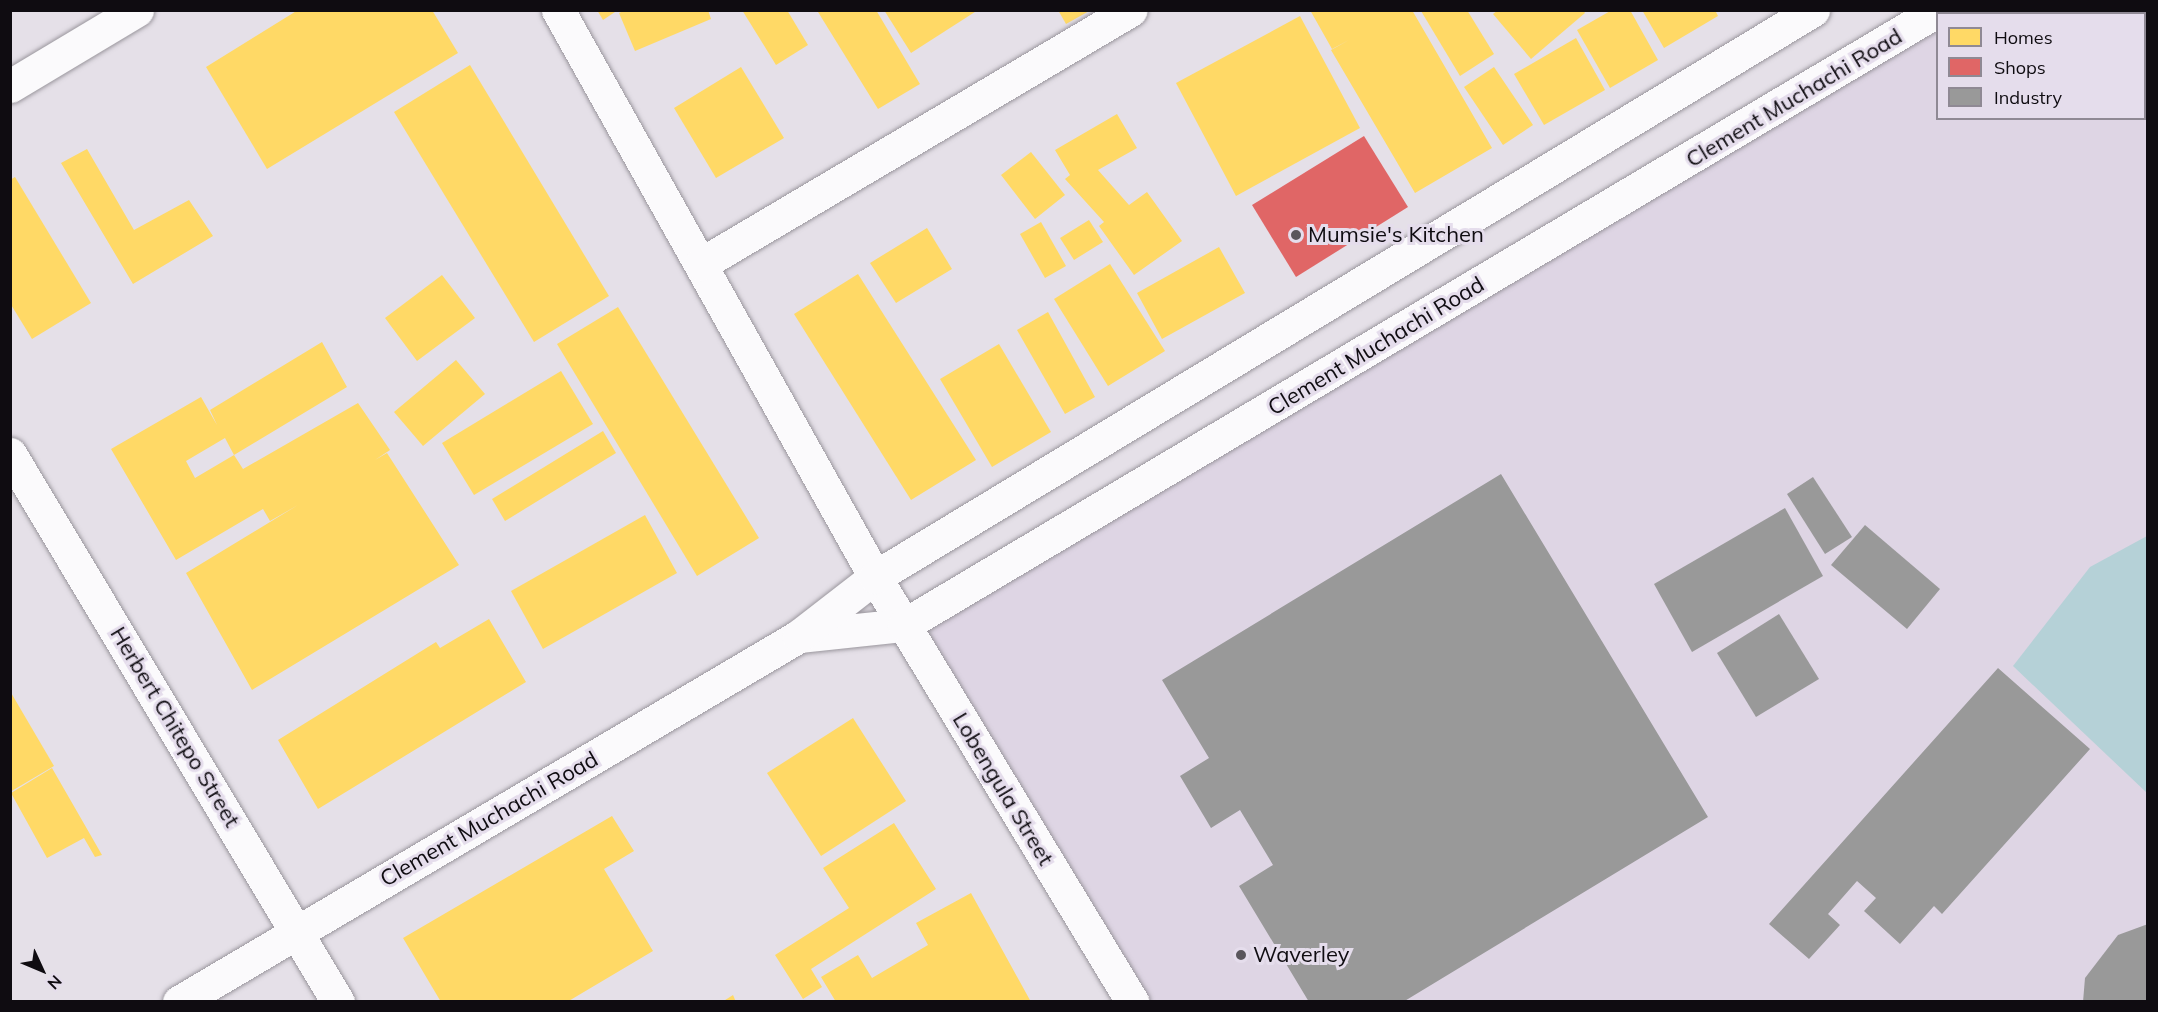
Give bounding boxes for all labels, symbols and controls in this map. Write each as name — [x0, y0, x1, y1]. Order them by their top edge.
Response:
legend — [1936, 12, 2146, 120]
street label: Clement Muchachi Road — [1681, 23, 1907, 173]
text: Homes — [1994, 26, 2053, 49]
text: Shops — [1994, 56, 2046, 79]
text: Industry — [1994, 86, 2062, 109]
place label: Mumsie's Kitchen — [1308, 222, 1484, 248]
marker: Mumsie's Kitchen — [1289, 228, 1303, 242]
street label: Clement Muchachi Road — [1263, 271, 1489, 421]
street label: Herbert Chitepo Street — [105, 622, 245, 832]
street label: Lobengula Street — [947, 708, 1059, 870]
street label: Clement Muchachi Road — [375, 746, 603, 892]
north arrow — [12, 940, 72, 1000]
place label: Waverley — [1253, 942, 1350, 968]
marker: Waverley — [1234, 948, 1248, 962]
text: N — [44, 971, 66, 994]

